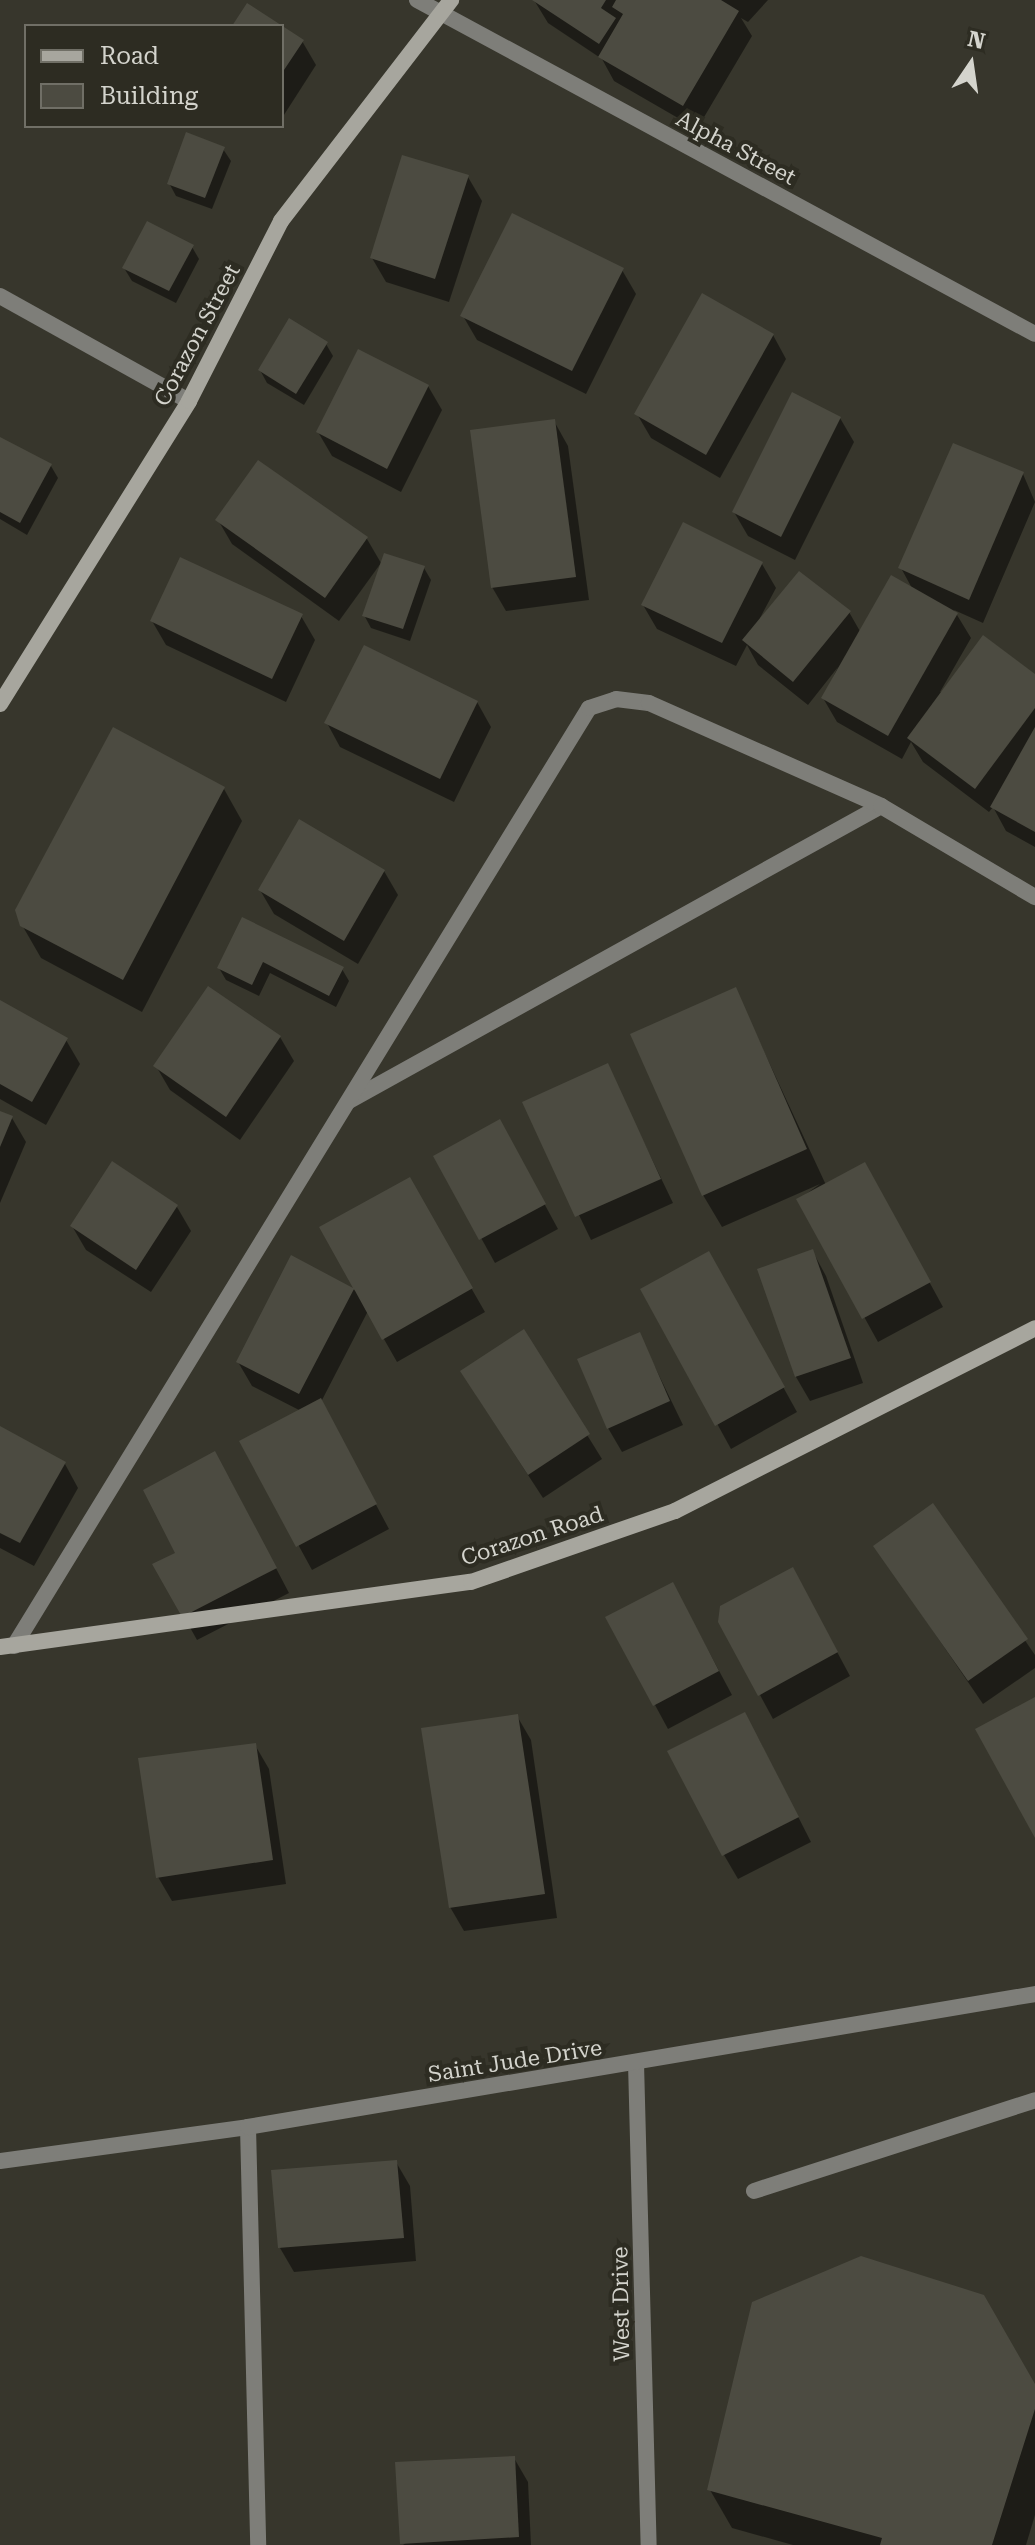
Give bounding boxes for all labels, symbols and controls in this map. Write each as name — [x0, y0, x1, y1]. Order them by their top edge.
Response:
legend — [24, 24, 284, 128]
north arrow — [931, 24, 1011, 104]
text: N — [965, 26, 988, 54]
text: Road — [100, 42, 159, 70]
text: Building — [100, 82, 198, 110]
street label: Alpha Street — [672, 105, 800, 191]
street label: Corazon Street — [149, 260, 245, 410]
street label: Corazon Road — [458, 1501, 606, 1571]
street label: Saint Jude Drive — [426, 2034, 604, 2088]
street label: West Drive — [607, 2246, 635, 2362]

